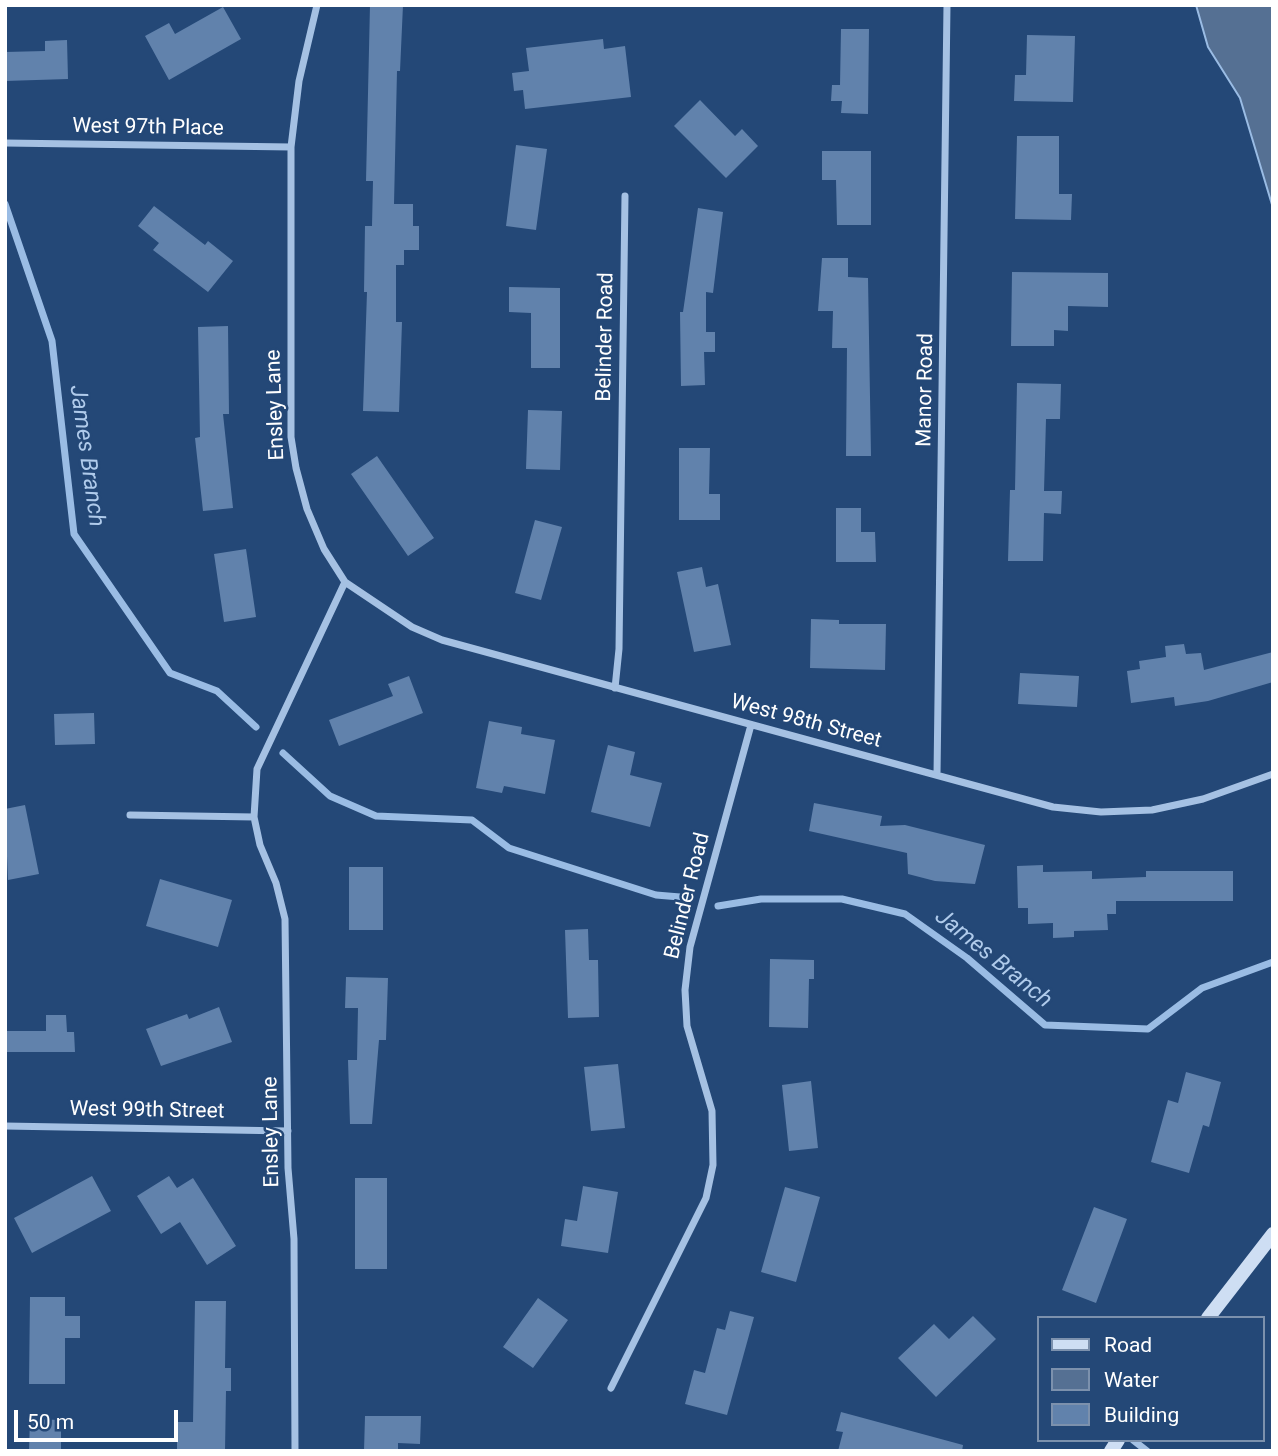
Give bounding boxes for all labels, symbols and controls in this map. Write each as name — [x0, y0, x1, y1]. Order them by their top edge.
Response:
street label: West 97th Place — [72, 114, 224, 142]
street label: Belinder Road — [592, 272, 620, 402]
street label: Manor Road — [912, 333, 940, 447]
street label: Ensley Lane — [261, 349, 291, 461]
water label: James Branch — [62, 384, 110, 528]
street label: West 98th Street — [728, 690, 884, 754]
street label: Belinder Road — [660, 830, 716, 962]
water label: James Branch — [929, 903, 1057, 1015]
street label: Ensley Lane — [258, 1076, 286, 1188]
street label: West 99th Street — [69, 1097, 225, 1125]
legend — [1036, 1316, 1264, 1442]
text: Road — [1104, 1333, 1152, 1357]
text: Water — [1104, 1368, 1159, 1392]
scale bar — [18, 1396, 182, 1440]
text: Building — [1104, 1403, 1179, 1427]
text: 50 m — [27, 1410, 74, 1434]

